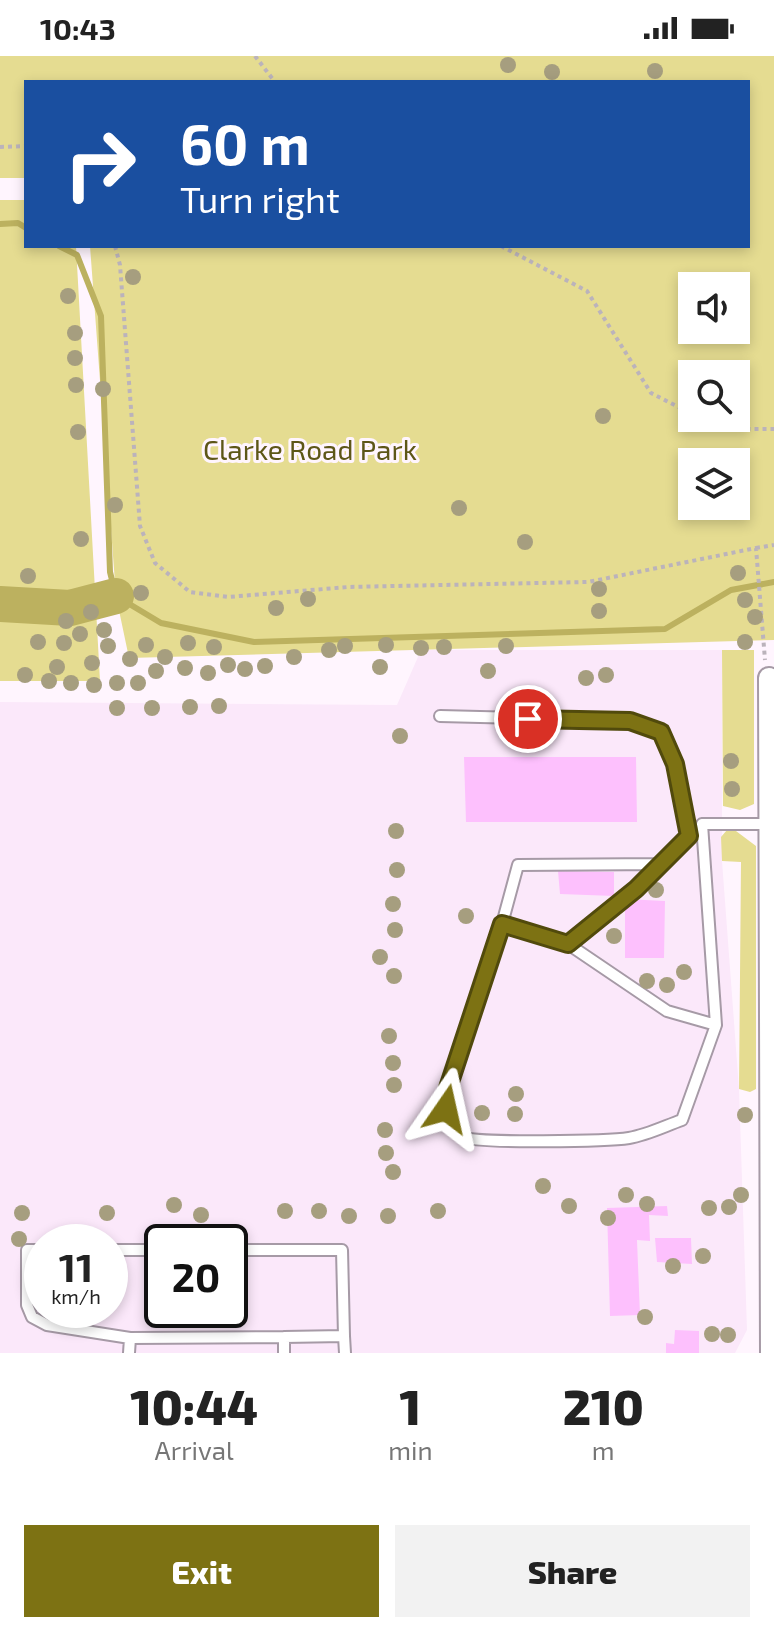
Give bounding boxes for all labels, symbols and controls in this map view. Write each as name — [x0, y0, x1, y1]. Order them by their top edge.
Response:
text: 10:43 — [40, 10, 116, 46]
text: 60 m — [180, 109, 310, 176]
icon: right — [48, 112, 152, 216]
text: Turn right — [180, 177, 340, 220]
map controls — [678, 272, 750, 520]
button: sound — [678, 272, 750, 344]
button: search — [678, 360, 750, 432]
park label: Clarke Road Park — [203, 432, 417, 466]
button: layers — [678, 448, 750, 520]
pin — [494, 685, 562, 753]
icon: arrive — [506, 697, 550, 741]
position arrow — [404, 1067, 488, 1151]
speed limit sign: 20 — [144, 1224, 248, 1328]
text: 11 — [59, 1242, 93, 1290]
text: km/h — [51, 1284, 101, 1308]
text: 10:44 — [130, 1377, 258, 1435]
text: 1 — [400, 1377, 421, 1435]
text: 210 — [563, 1377, 644, 1435]
text: Arrival — [155, 1434, 234, 1465]
text: min — [388, 1434, 433, 1465]
text: m — [592, 1434, 615, 1465]
button: Exit — [24, 1525, 379, 1617]
button: Share — [395, 1525, 750, 1617]

